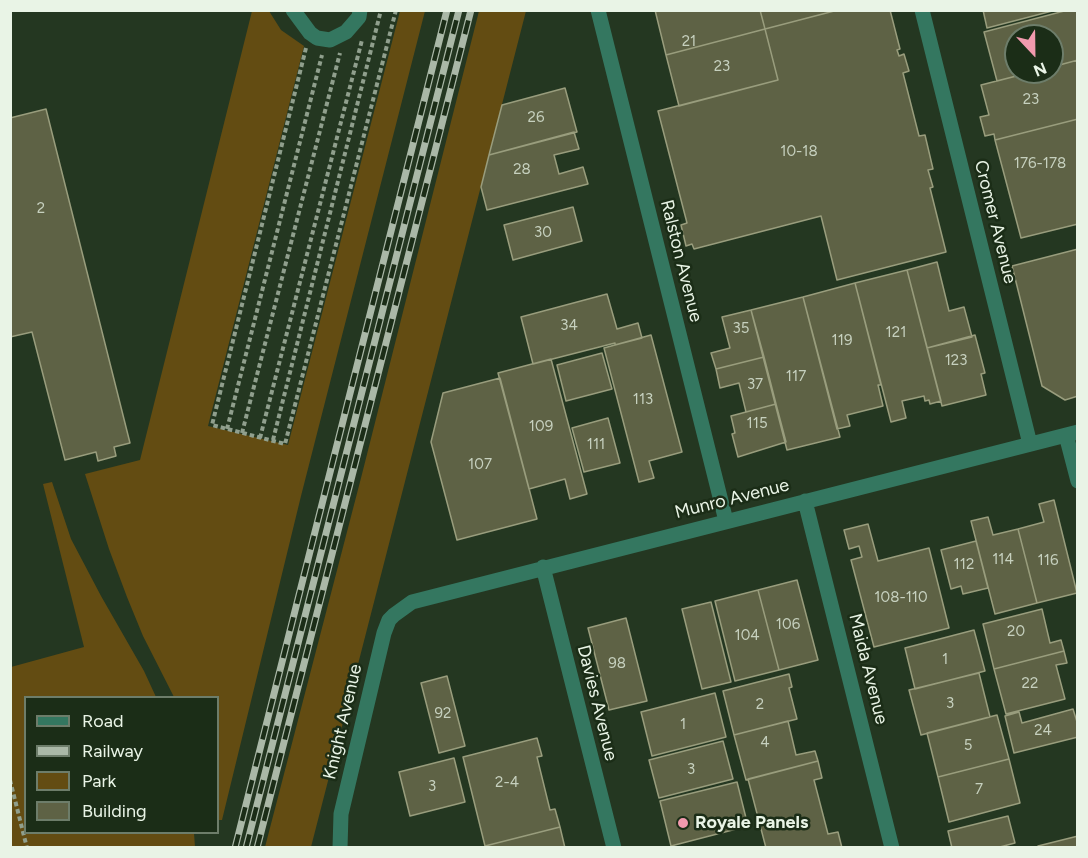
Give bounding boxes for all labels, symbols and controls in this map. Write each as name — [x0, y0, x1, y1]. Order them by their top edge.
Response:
north arrow — [1004, 24, 1064, 84]
house number: 21 — [682, 33, 696, 51]
house number: 23 — [714, 58, 730, 76]
text: N — [1031, 58, 1049, 80]
house number: 23 — [1023, 91, 1039, 109]
house number: 26 — [528, 109, 544, 127]
house number: 10-18 — [780, 143, 818, 161]
house number: 176-178 — [1014, 155, 1066, 173]
street label: Cromer Avenue — [969, 158, 1021, 286]
house number: 28 — [513, 161, 531, 179]
street label: Ralston Avenue — [655, 198, 707, 324]
house number: 2 — [37, 200, 45, 218]
house number: 30 — [534, 224, 552, 242]
house number: 34 — [560, 317, 578, 335]
house number: 35 — [733, 320, 749, 338]
house number: 121 — [886, 324, 906, 342]
house number: 119 — [832, 332, 852, 350]
house number: 123 — [945, 352, 967, 370]
house number: 117 — [786, 368, 806, 386]
house number: 37 — [747, 376, 763, 394]
house number: 113 — [633, 391, 653, 409]
house number: 115 — [746, 415, 768, 433]
house number: 109 — [529, 418, 553, 436]
house number: 111 — [587, 436, 605, 454]
house number: 107 — [468, 456, 492, 474]
street label: Munro Avenue — [673, 474, 791, 524]
house number: 114 — [992, 551, 1014, 569]
house number: 116 — [1038, 552, 1058, 570]
house number: 112 — [954, 556, 974, 574]
house number: 108-110 — [874, 589, 928, 607]
street label: Maida Avenue — [844, 611, 892, 727]
house number: 106 — [776, 616, 800, 634]
house number: 20 — [1007, 623, 1025, 641]
house number: 104 — [734, 627, 760, 645]
street label: Davies Avenue — [572, 643, 622, 763]
house number: 1 — [942, 651, 948, 669]
house number: 98 — [608, 655, 626, 673]
street label: Knight Avenue — [319, 662, 367, 782]
house number: 22 — [1022, 675, 1038, 693]
house number: 3 — [946, 695, 954, 713]
legend — [24, 696, 219, 834]
house number: 2 — [756, 696, 764, 714]
house number: 92 — [435, 705, 451, 723]
text: Road — [82, 710, 123, 732]
house number: 1 — [680, 716, 686, 734]
house number: 24 — [1034, 722, 1052, 740]
house number: 4 — [760, 734, 770, 752]
house number: 5 — [964, 737, 972, 755]
text: Railway — [82, 740, 143, 762]
house number: 3 — [687, 761, 695, 779]
text: Park — [82, 770, 116, 792]
house number: 2-4 — [495, 774, 519, 792]
house number: 3 — [428, 778, 436, 796]
house number: 7 — [975, 781, 983, 799]
text: Building — [82, 800, 147, 822]
place label: Royale Panels — [695, 812, 808, 834]
marker: Royale Panels — [676, 816, 690, 830]

